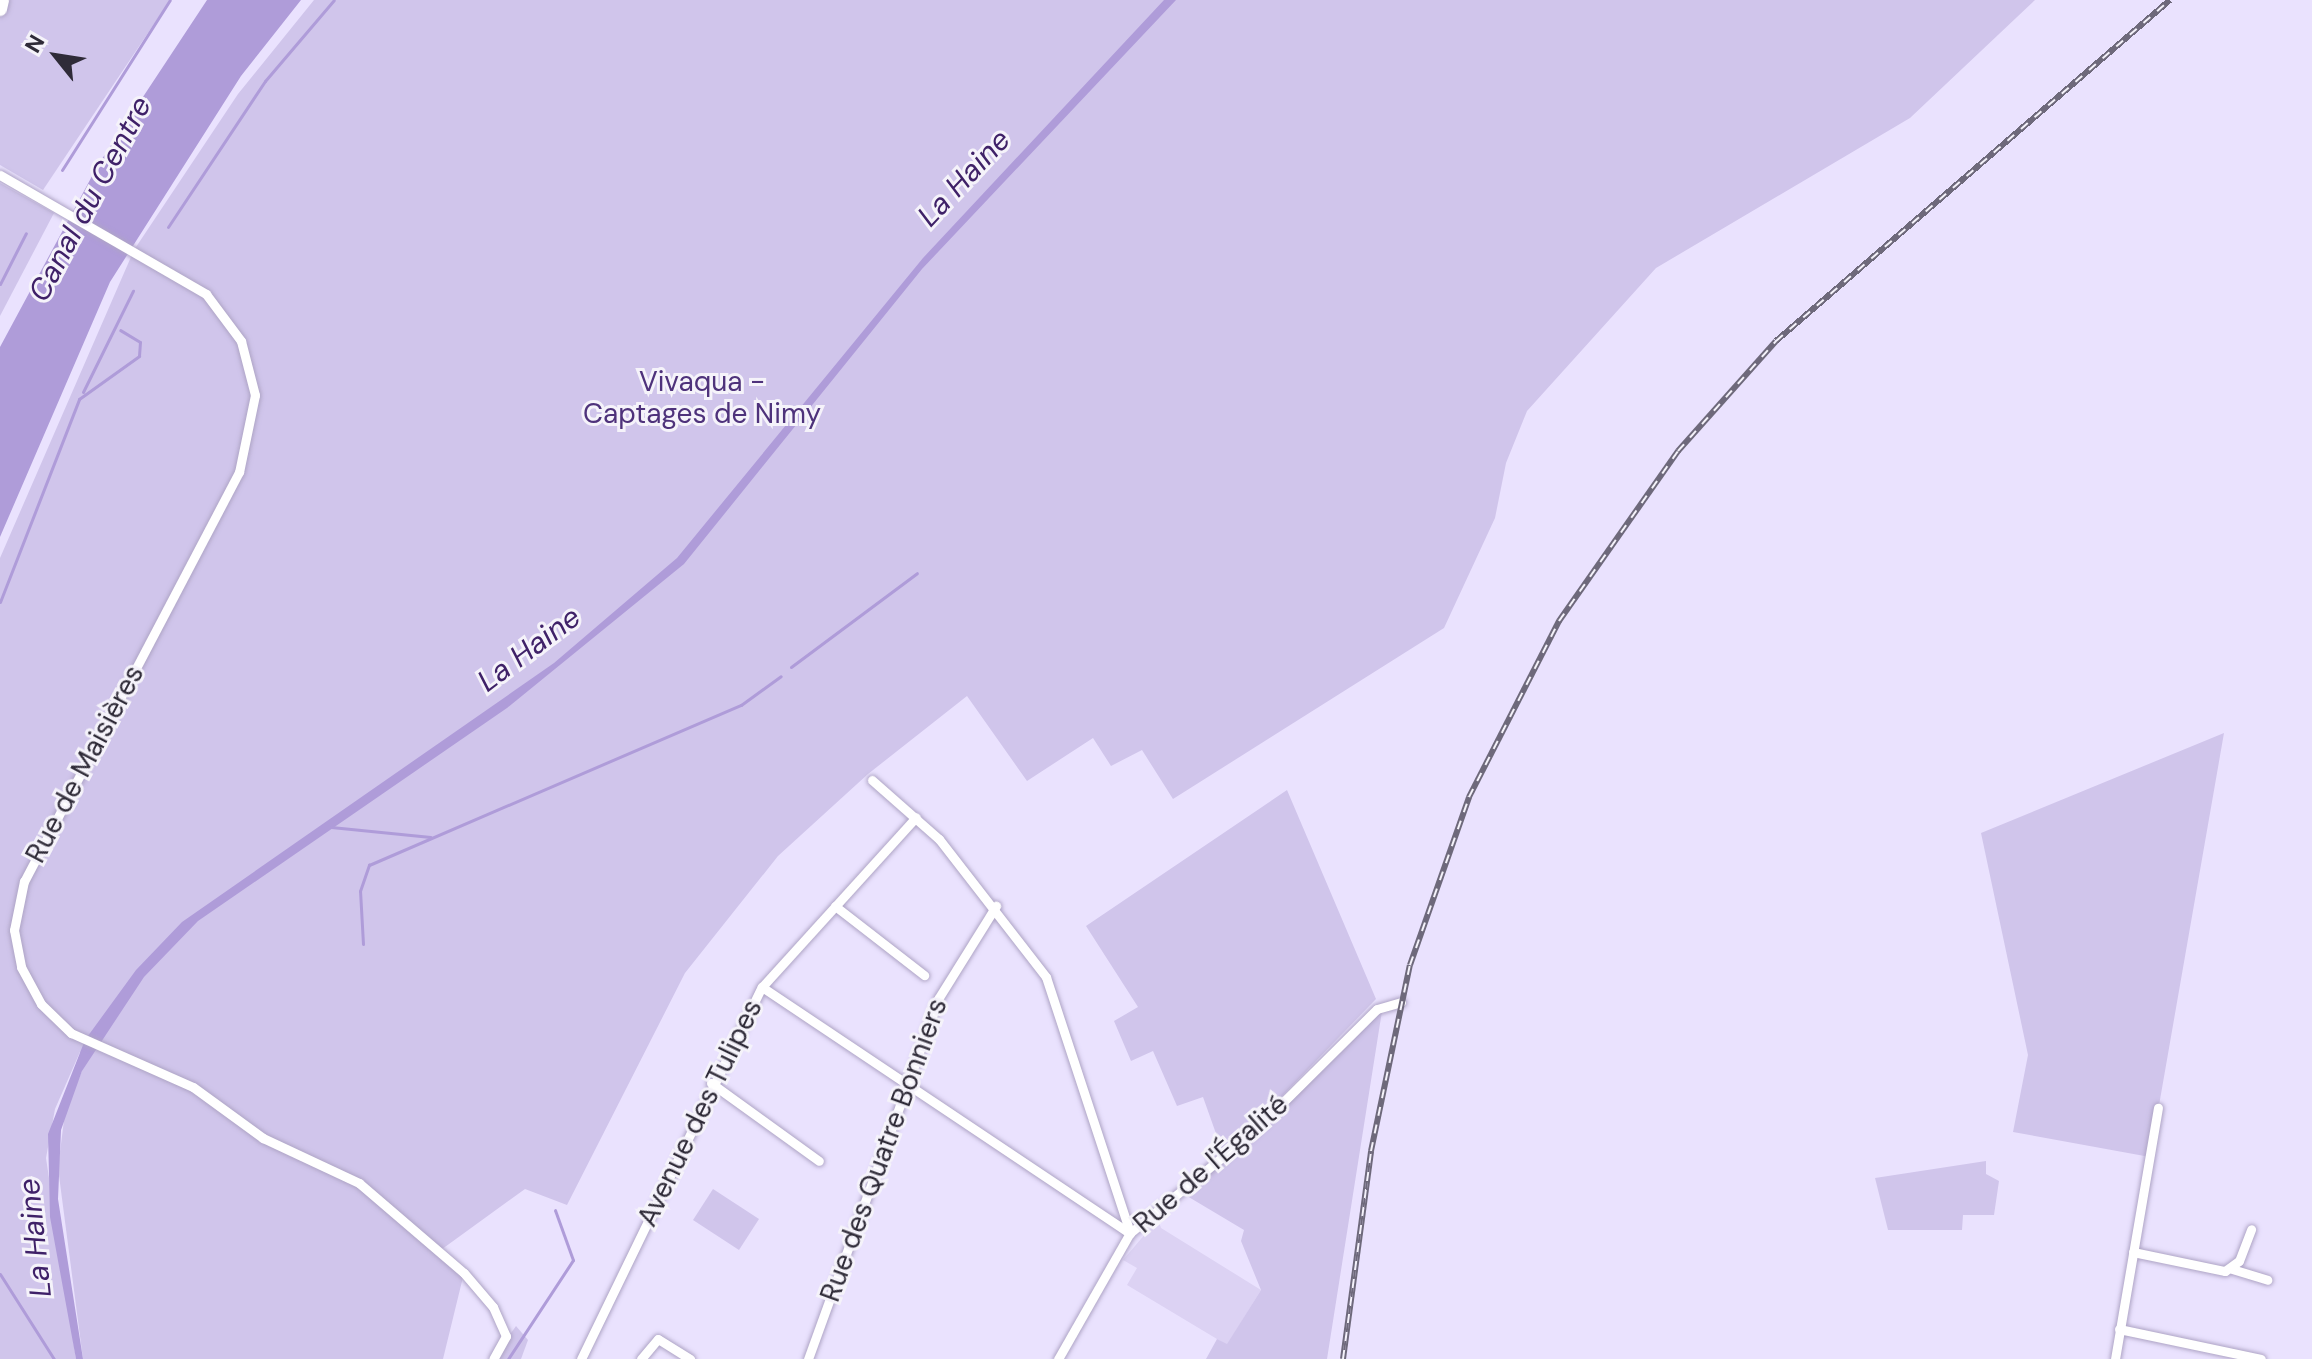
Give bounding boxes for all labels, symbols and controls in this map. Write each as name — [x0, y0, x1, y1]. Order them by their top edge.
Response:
north arrow — [16, 16, 96, 96]
text: N — [18, 30, 51, 58]
water label: Canal du Centre — [21, 90, 159, 308]
water label: La Haine — [910, 122, 1018, 234]
park label: Vivaqua - Captages de Nimy — [583, 365, 821, 431]
water label: La Haine — [470, 599, 588, 699]
street label: Rue de Maisières — [19, 659, 151, 869]
street label: Avenue des Tulipes — [630, 994, 770, 1232]
street label: Rue des Quatre Bonniers — [813, 994, 955, 1306]
street label: Rue de l'Égalité — [1127, 1088, 1295, 1240]
water label: La Haine — [11, 1177, 59, 1299]

